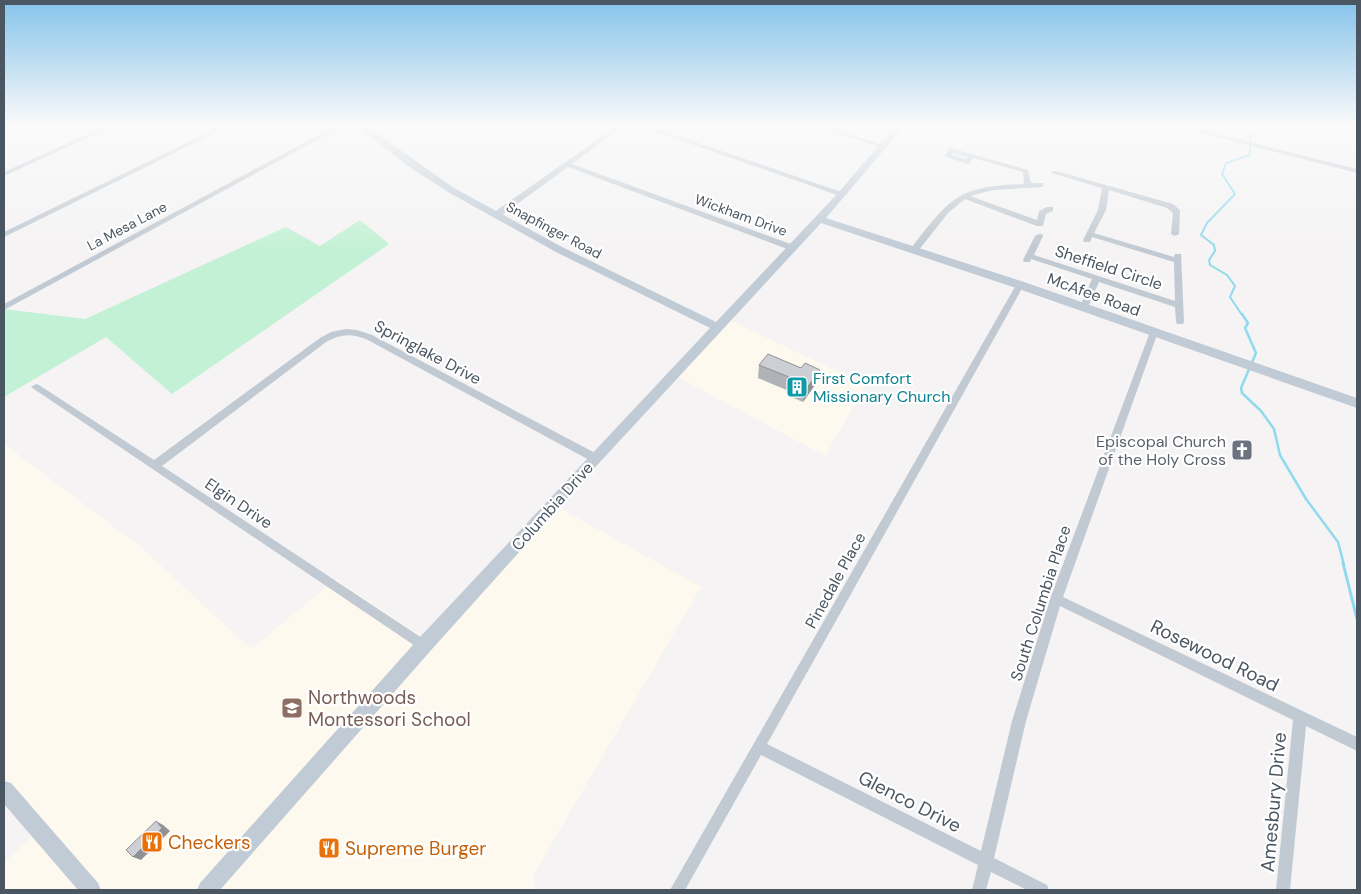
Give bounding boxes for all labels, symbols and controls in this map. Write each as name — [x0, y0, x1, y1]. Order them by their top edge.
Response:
street label: Wickham Drive — [692, 190, 790, 240]
street label: La Mesa Lane — [84, 197, 170, 255]
street label: Snapfinger Road — [503, 197, 605, 263]
street label: Sheffield Circle — [1052, 240, 1165, 295]
street label: McAfee Road — [1044, 268, 1143, 321]
street label: Springlake Drive — [371, 315, 485, 389]
place label: First Comfort Missionary Church — [813, 368, 950, 407]
building icon: First Comfort Missionary Church — [785, 375, 809, 399]
place label: Episcopal Church of the Holy Cross — [1096, 431, 1226, 470]
church icon: Episcopal Church of the Holy Cross — [1230, 438, 1254, 462]
street label: Columbia Drive — [507, 457, 598, 555]
street label: Elgin Drive — [201, 473, 276, 534]
street label: South Columbia Place — [1005, 523, 1076, 684]
street label: Pinedale Place — [800, 528, 871, 632]
street label: Rosewood Road — [1146, 614, 1283, 697]
place label: Northwoods Montessori School — [308, 685, 471, 732]
school or university icon: Northwoods Montessori School — [280, 696, 304, 720]
street label: Amesbury Drive — [1255, 731, 1292, 873]
street label: Glenco Drive — [854, 765, 966, 838]
restaurant icon: Checkers — [140, 830, 164, 854]
place label: Checkers — [168, 830, 250, 855]
restaurant icon: Supreme Burger — [317, 836, 341, 860]
place label: Supreme Burger — [345, 836, 486, 861]

